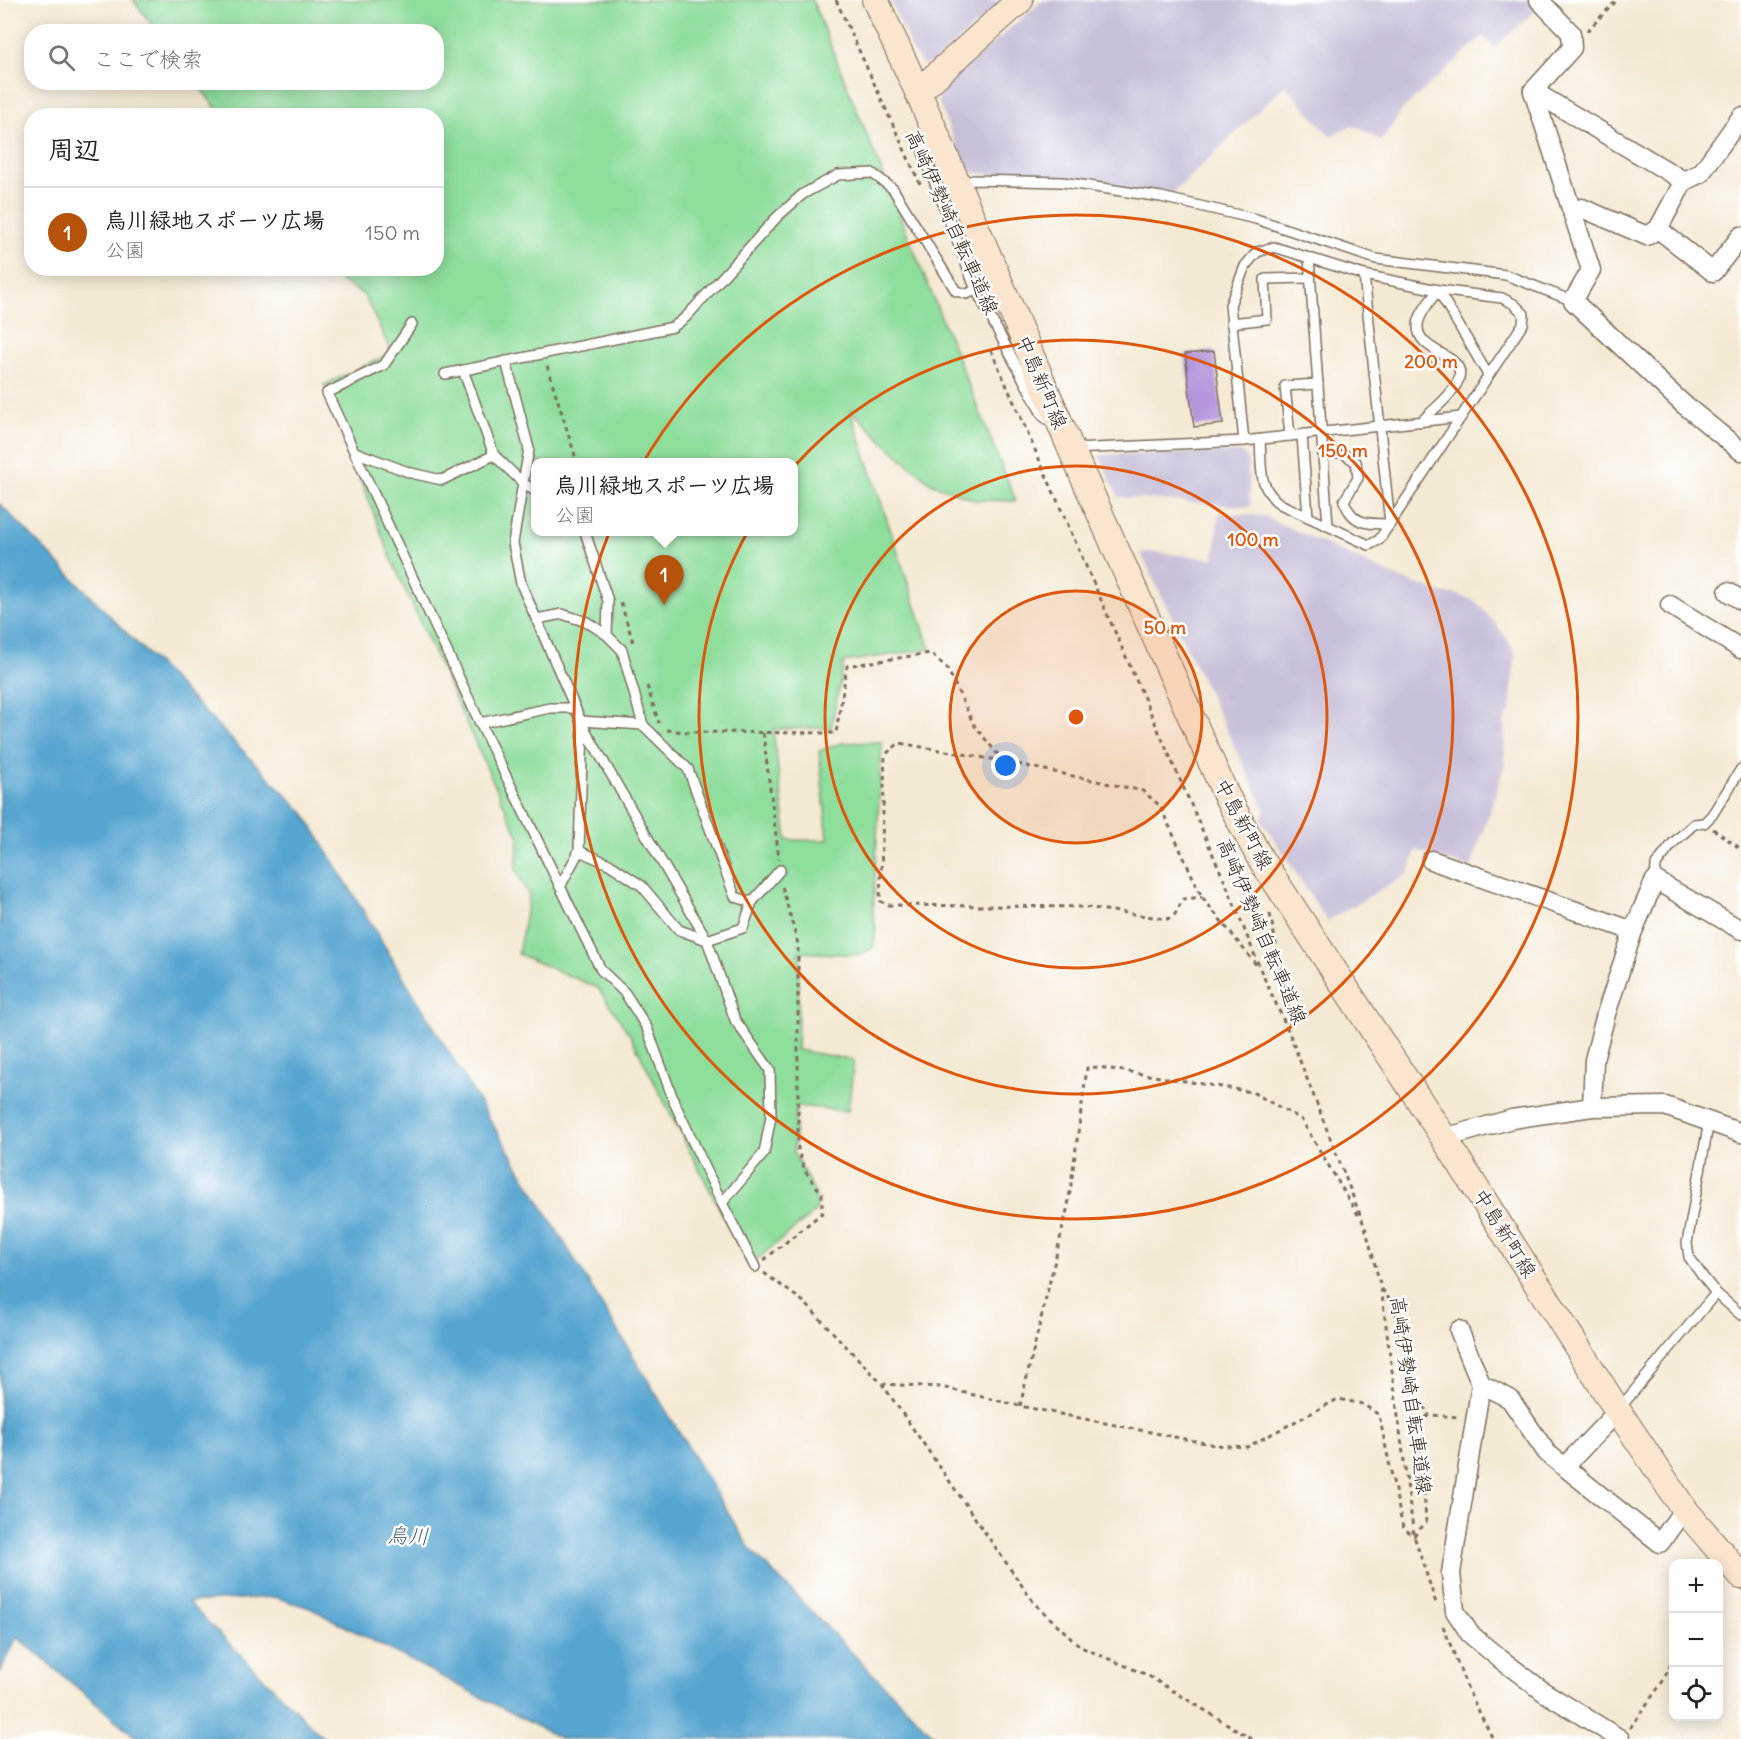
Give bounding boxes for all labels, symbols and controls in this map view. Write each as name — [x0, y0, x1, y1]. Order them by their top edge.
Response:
search box — [24, 24, 444, 90]
icon: search — [45, 41, 78, 74]
text: ここで検索 — [93, 45, 203, 73]
street label: 高崎伊勢崎自転車道線 — [900, 125, 1005, 318]
text: 周辺 — [48, 133, 100, 166]
text: 烏川緑地スポーツ広場 — [105, 206, 325, 234]
text: 1 — [64, 220, 71, 245]
text: 150 m — [365, 220, 420, 245]
text: 公園 — [105, 237, 145, 262]
street label: 中島新町線 — [1011, 331, 1074, 433]
text: 200 m — [1404, 350, 1458, 373]
text: 150 m — [1318, 439, 1368, 462]
popup — [531, 458, 798, 536]
text: 烏川緑地スポーツ広場 — [555, 471, 774, 499]
text: 公園 — [555, 502, 595, 527]
text: 100 m — [1228, 528, 1279, 551]
pin: 1 — [644, 556, 684, 605]
text: 50 m — [1144, 616, 1186, 639]
centre of rings — [1066, 707, 1086, 727]
your location — [991, 751, 1020, 780]
street label: 中島新町線 — [1210, 774, 1279, 874]
street label: 高崎伊勢崎自転車道線 — [1212, 834, 1313, 1028]
street label: 中島新町線 — [1468, 1184, 1543, 1282]
street label: 高崎伊勢崎自転車道線 — [1385, 1294, 1438, 1496]
water label: 烏川 — [387, 1521, 429, 1550]
map controls — [1669, 1559, 1723, 1721]
button: + — [1669, 1559, 1723, 1613]
button: − — [1669, 1613, 1723, 1667]
button: locate — [1669, 1667, 1723, 1721]

